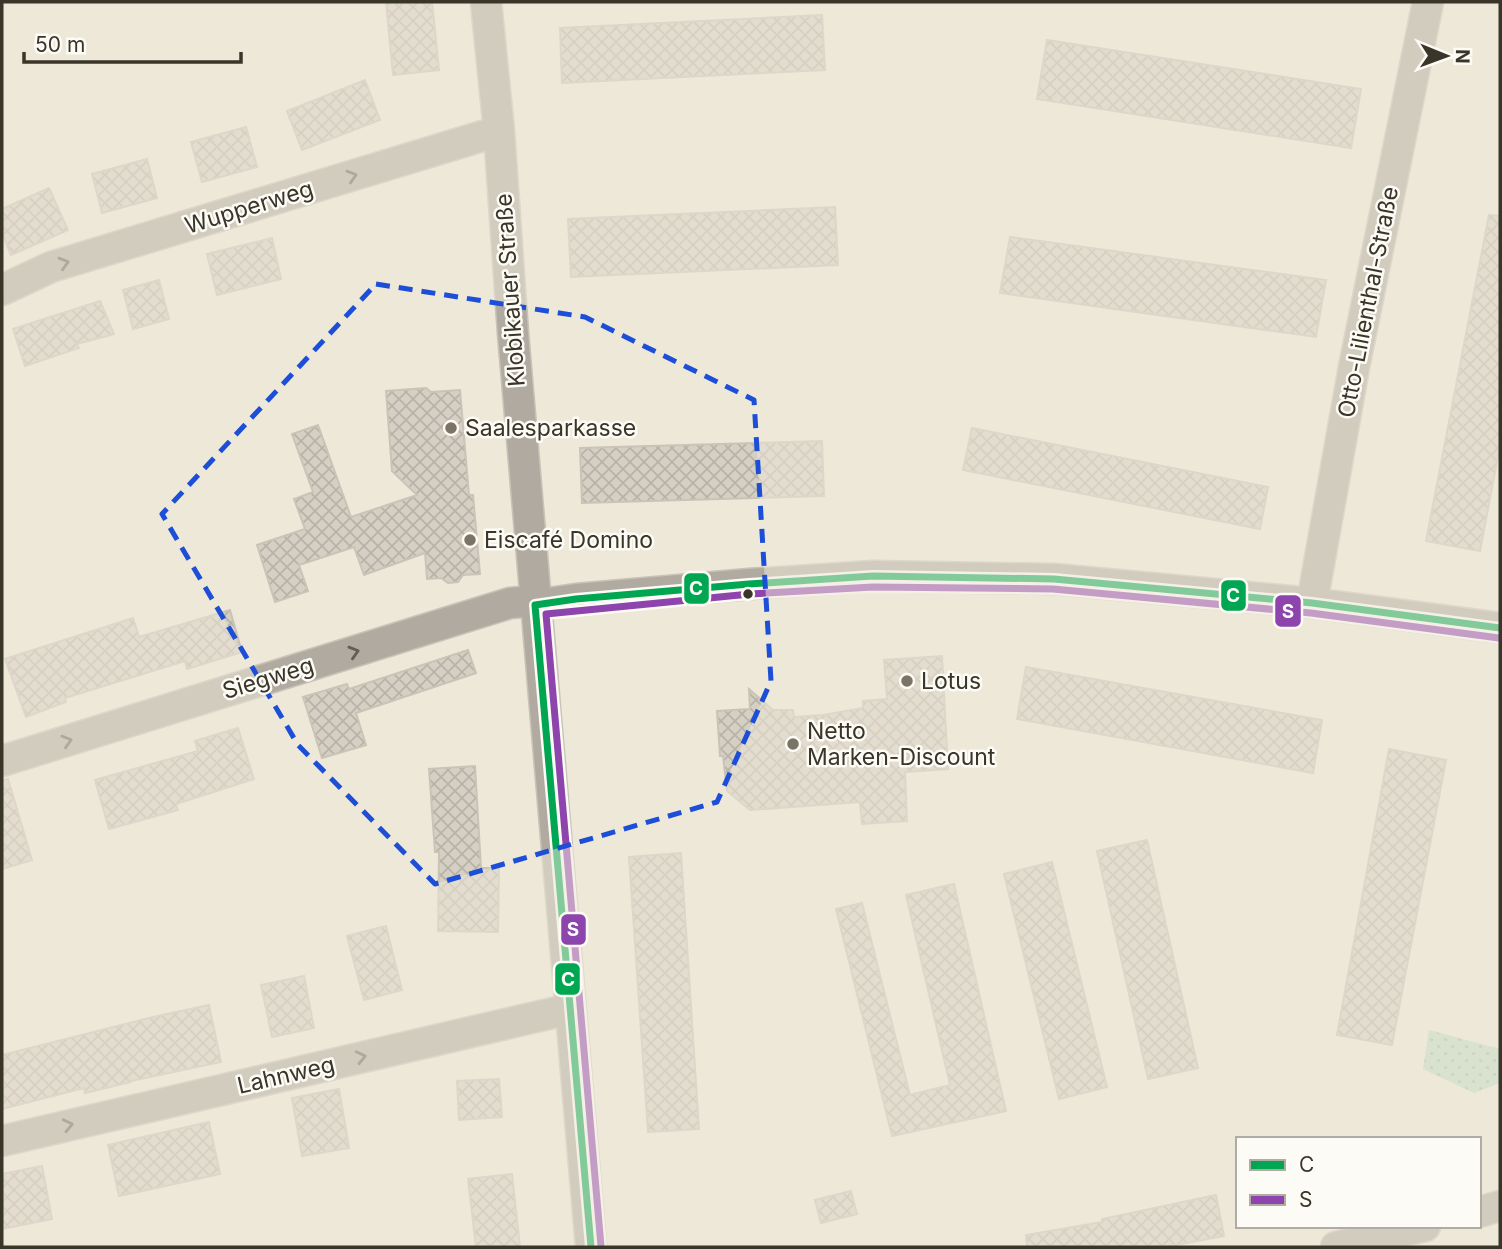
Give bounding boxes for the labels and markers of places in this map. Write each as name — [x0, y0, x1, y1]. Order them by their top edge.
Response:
place label: Saalesparkasse — [465, 414, 636, 442]
marker: Saalesparkasse — [443, 420, 459, 436]
place label: Eiscafé Domino — [484, 526, 653, 554]
marker: Eiscafé Domino — [462, 532, 478, 548]
unlabelled marker — [741, 587, 755, 601]
place label: Lotus — [921, 667, 981, 695]
marker: Lotus — [899, 673, 915, 689]
place label: Netto Marken-Discount — [807, 717, 996, 771]
marker: Netto Marken-Discount — [785, 736, 801, 752]

